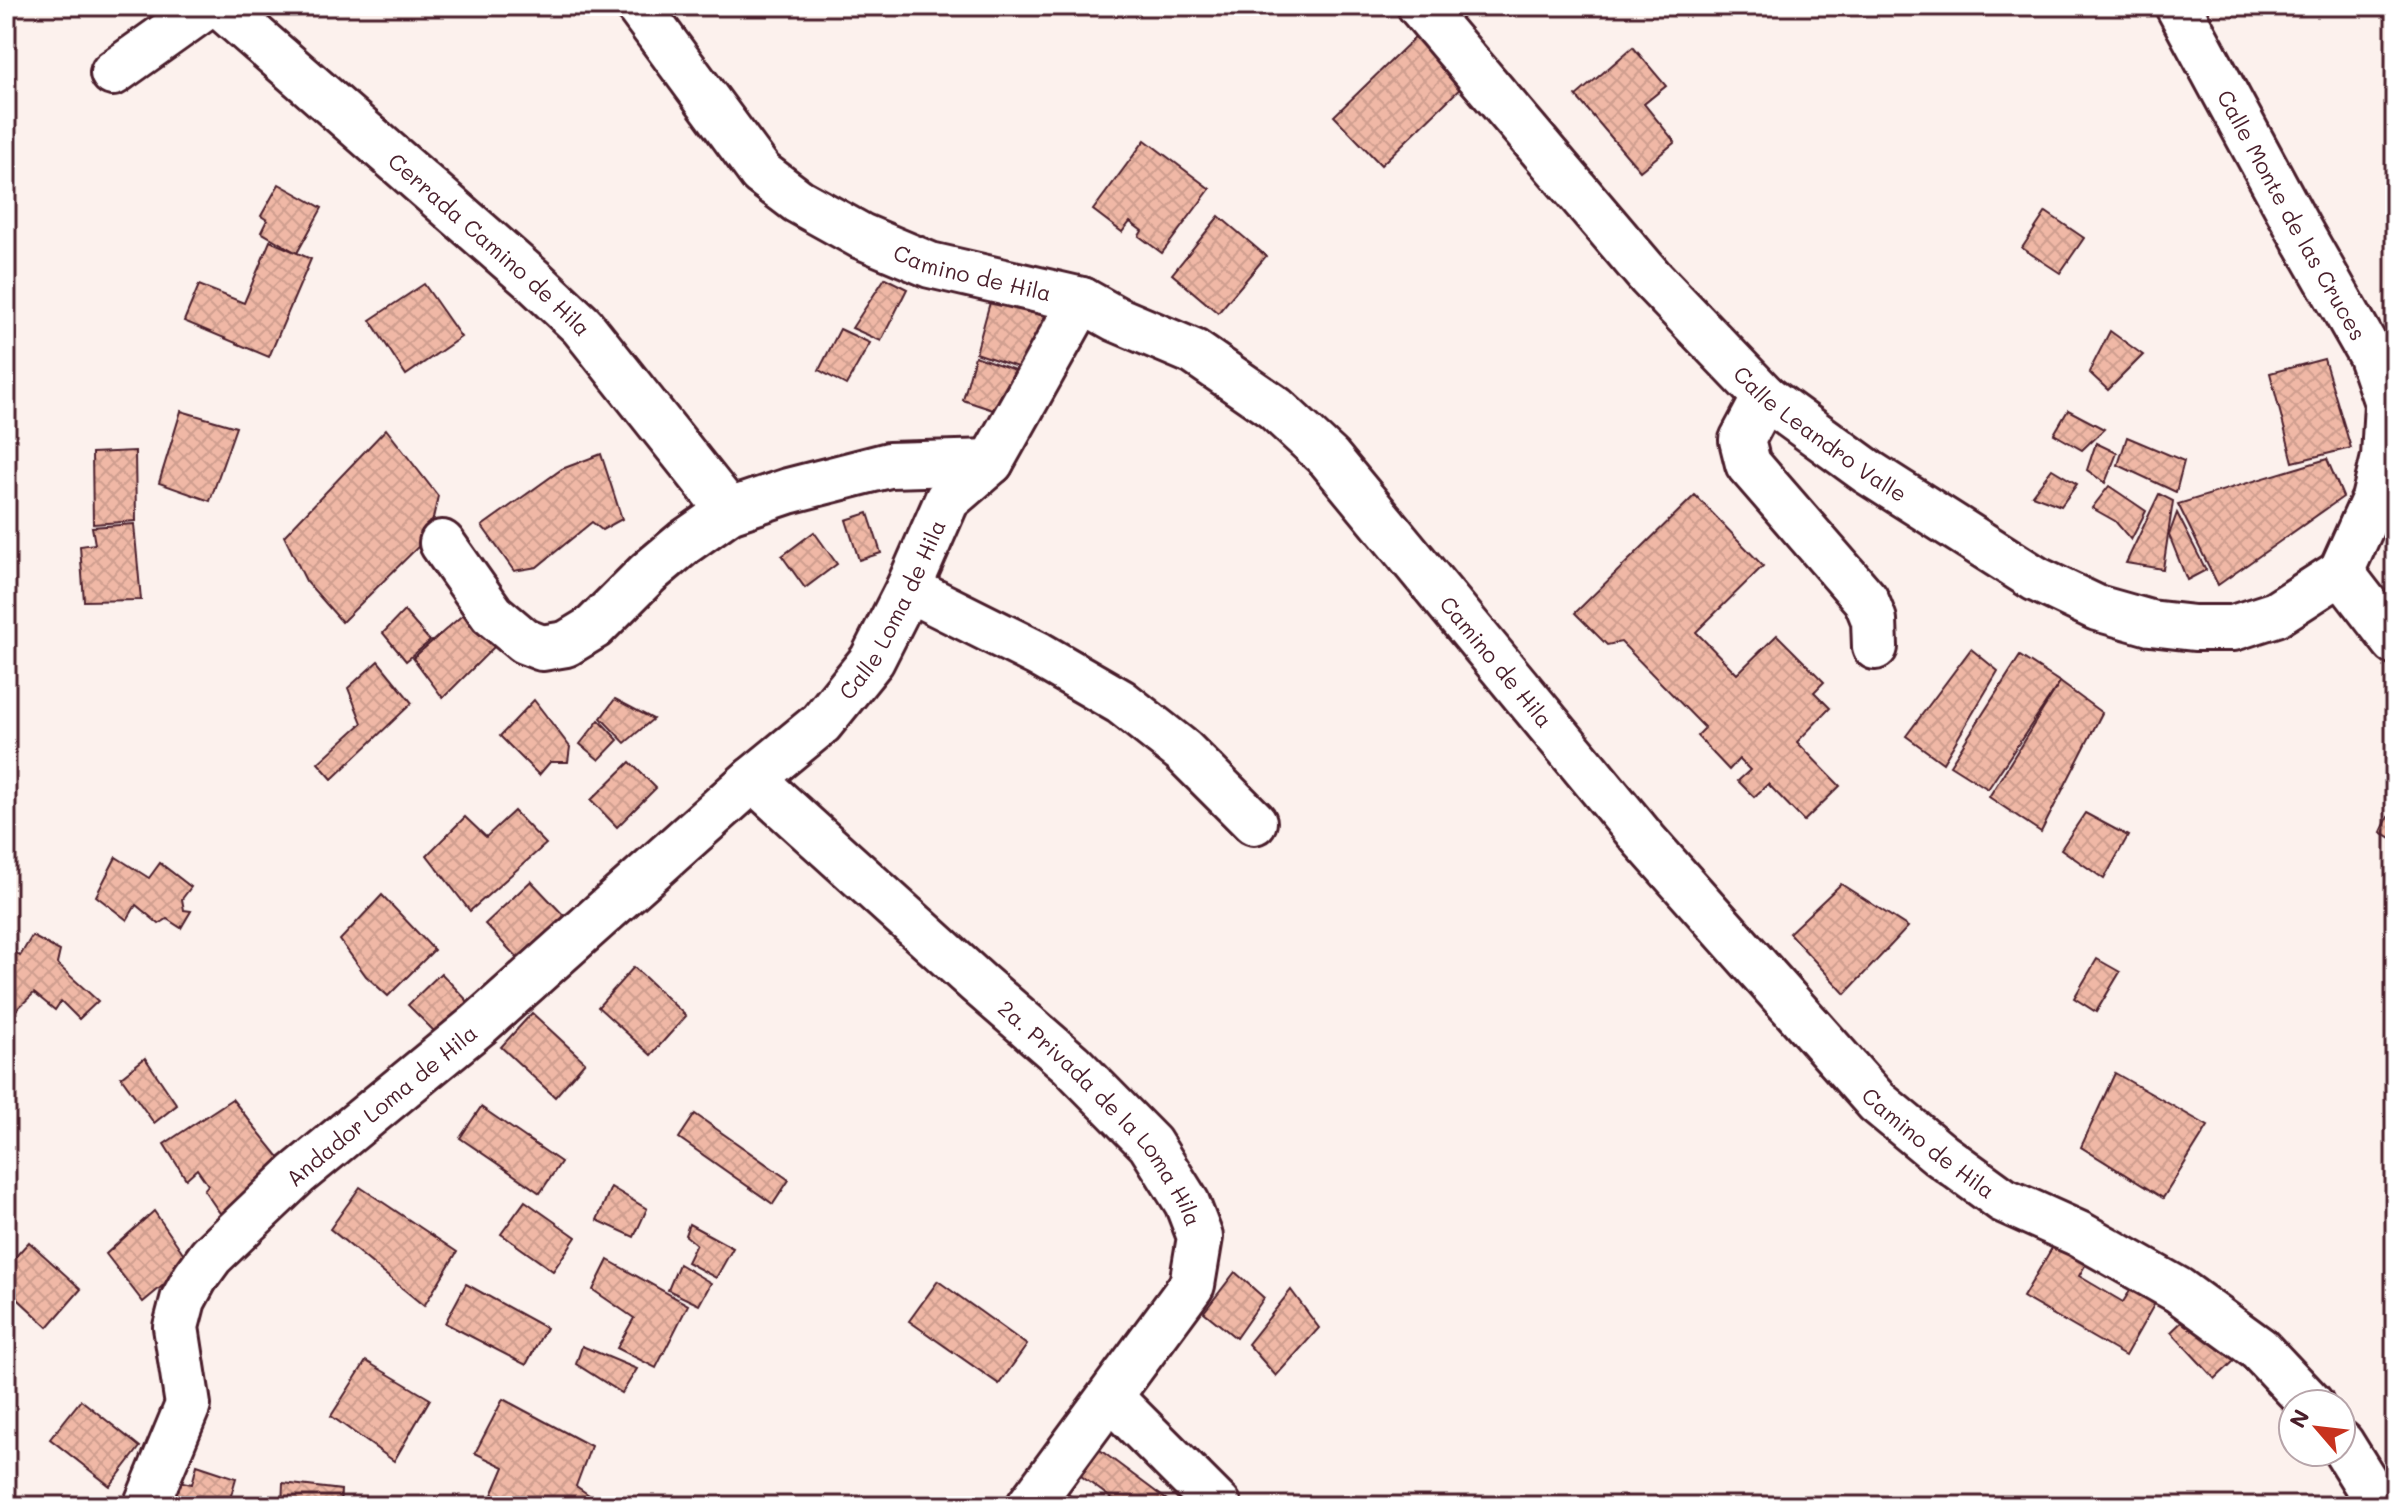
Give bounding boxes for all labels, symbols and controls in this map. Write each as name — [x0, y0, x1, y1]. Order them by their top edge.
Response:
street label: Calle Monte de las Cruces — [2211, 84, 2373, 345]
street label: Cerrada Camino de Hila — [383, 146, 598, 341]
street label: Camino de Hila — [889, 237, 1055, 307]
street label: Calle Leandro Valle — [1728, 359, 1913, 508]
street label: Calle Loma de Hila — [832, 515, 951, 705]
street label: Camino de Hila — [1434, 589, 1560, 733]
street label: 2a. Privada de la Loma Hila — [993, 993, 1209, 1230]
street label: Andador Loma de Hila — [279, 1018, 483, 1192]
street label: Camino de Hila — [1856, 1081, 2001, 1204]
north arrow — [2277, 1388, 2357, 1468]
text: N — [2282, 1404, 2316, 1433]

